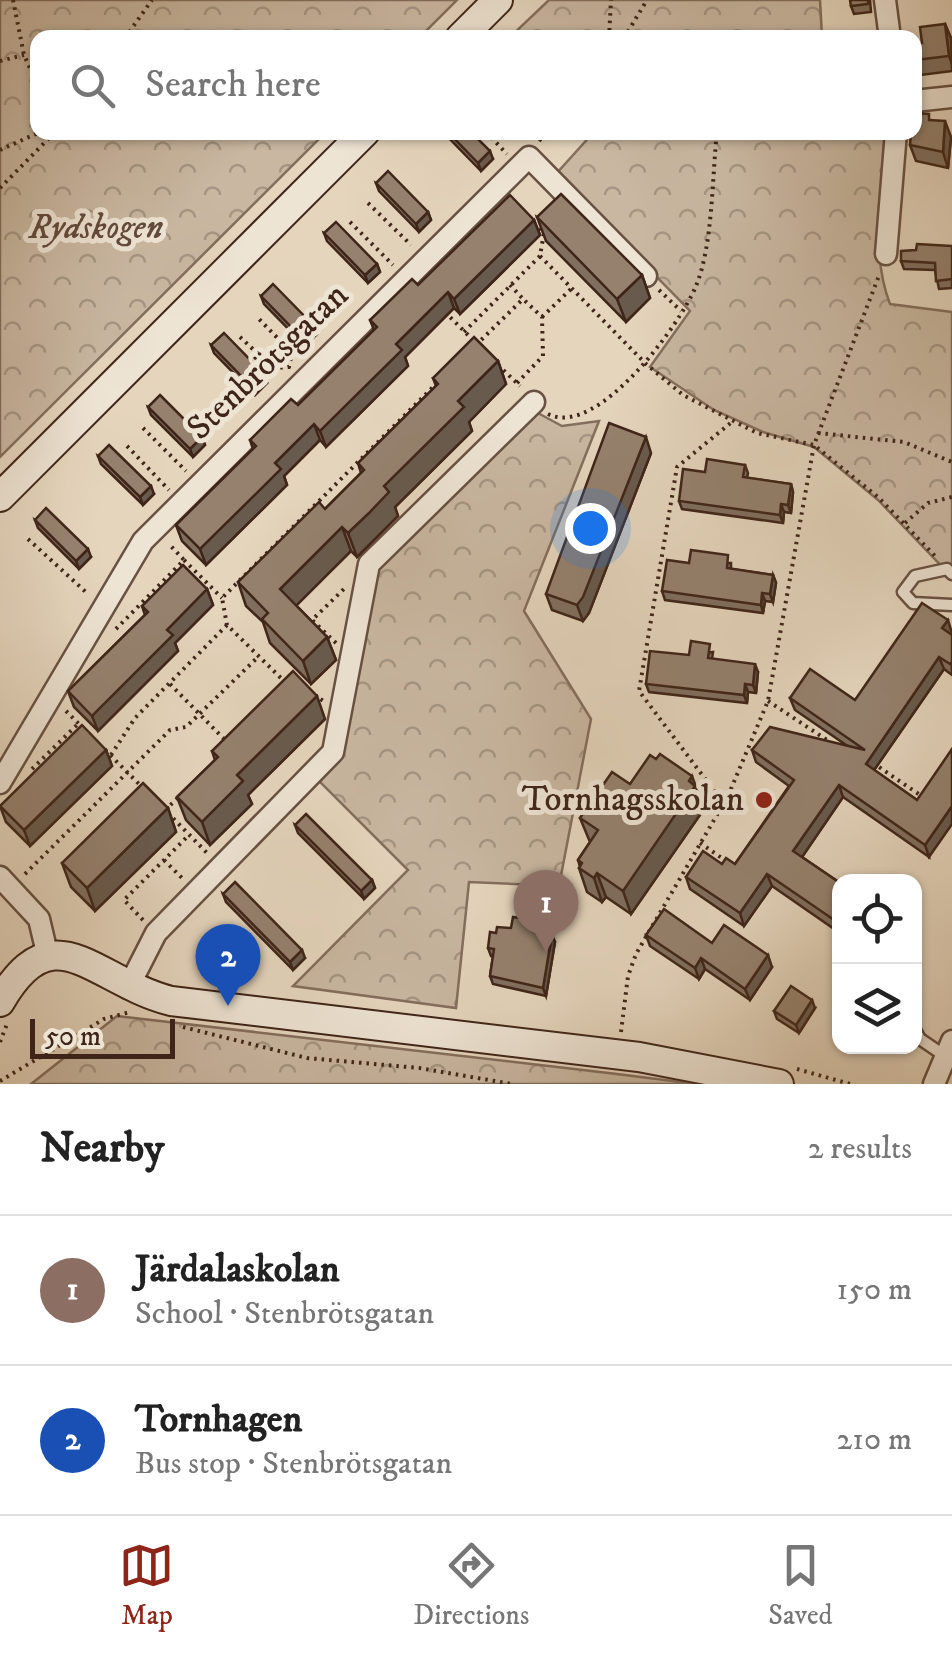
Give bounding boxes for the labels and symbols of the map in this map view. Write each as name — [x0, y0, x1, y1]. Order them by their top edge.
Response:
park label: Rydskogen — [28, 206, 163, 250]
street label: Stenbrötsgatan — [178, 274, 358, 450]
your location — [565, 503, 616, 554]
place label: Tornhagsskolan — [522, 778, 744, 822]
marker: Tornhagsskolan — [753, 789, 775, 811]
pin: 1 — [514, 870, 578, 952]
pin: 2 — [196, 924, 260, 1006]
scale bar — [30, 1014, 175, 1058]

